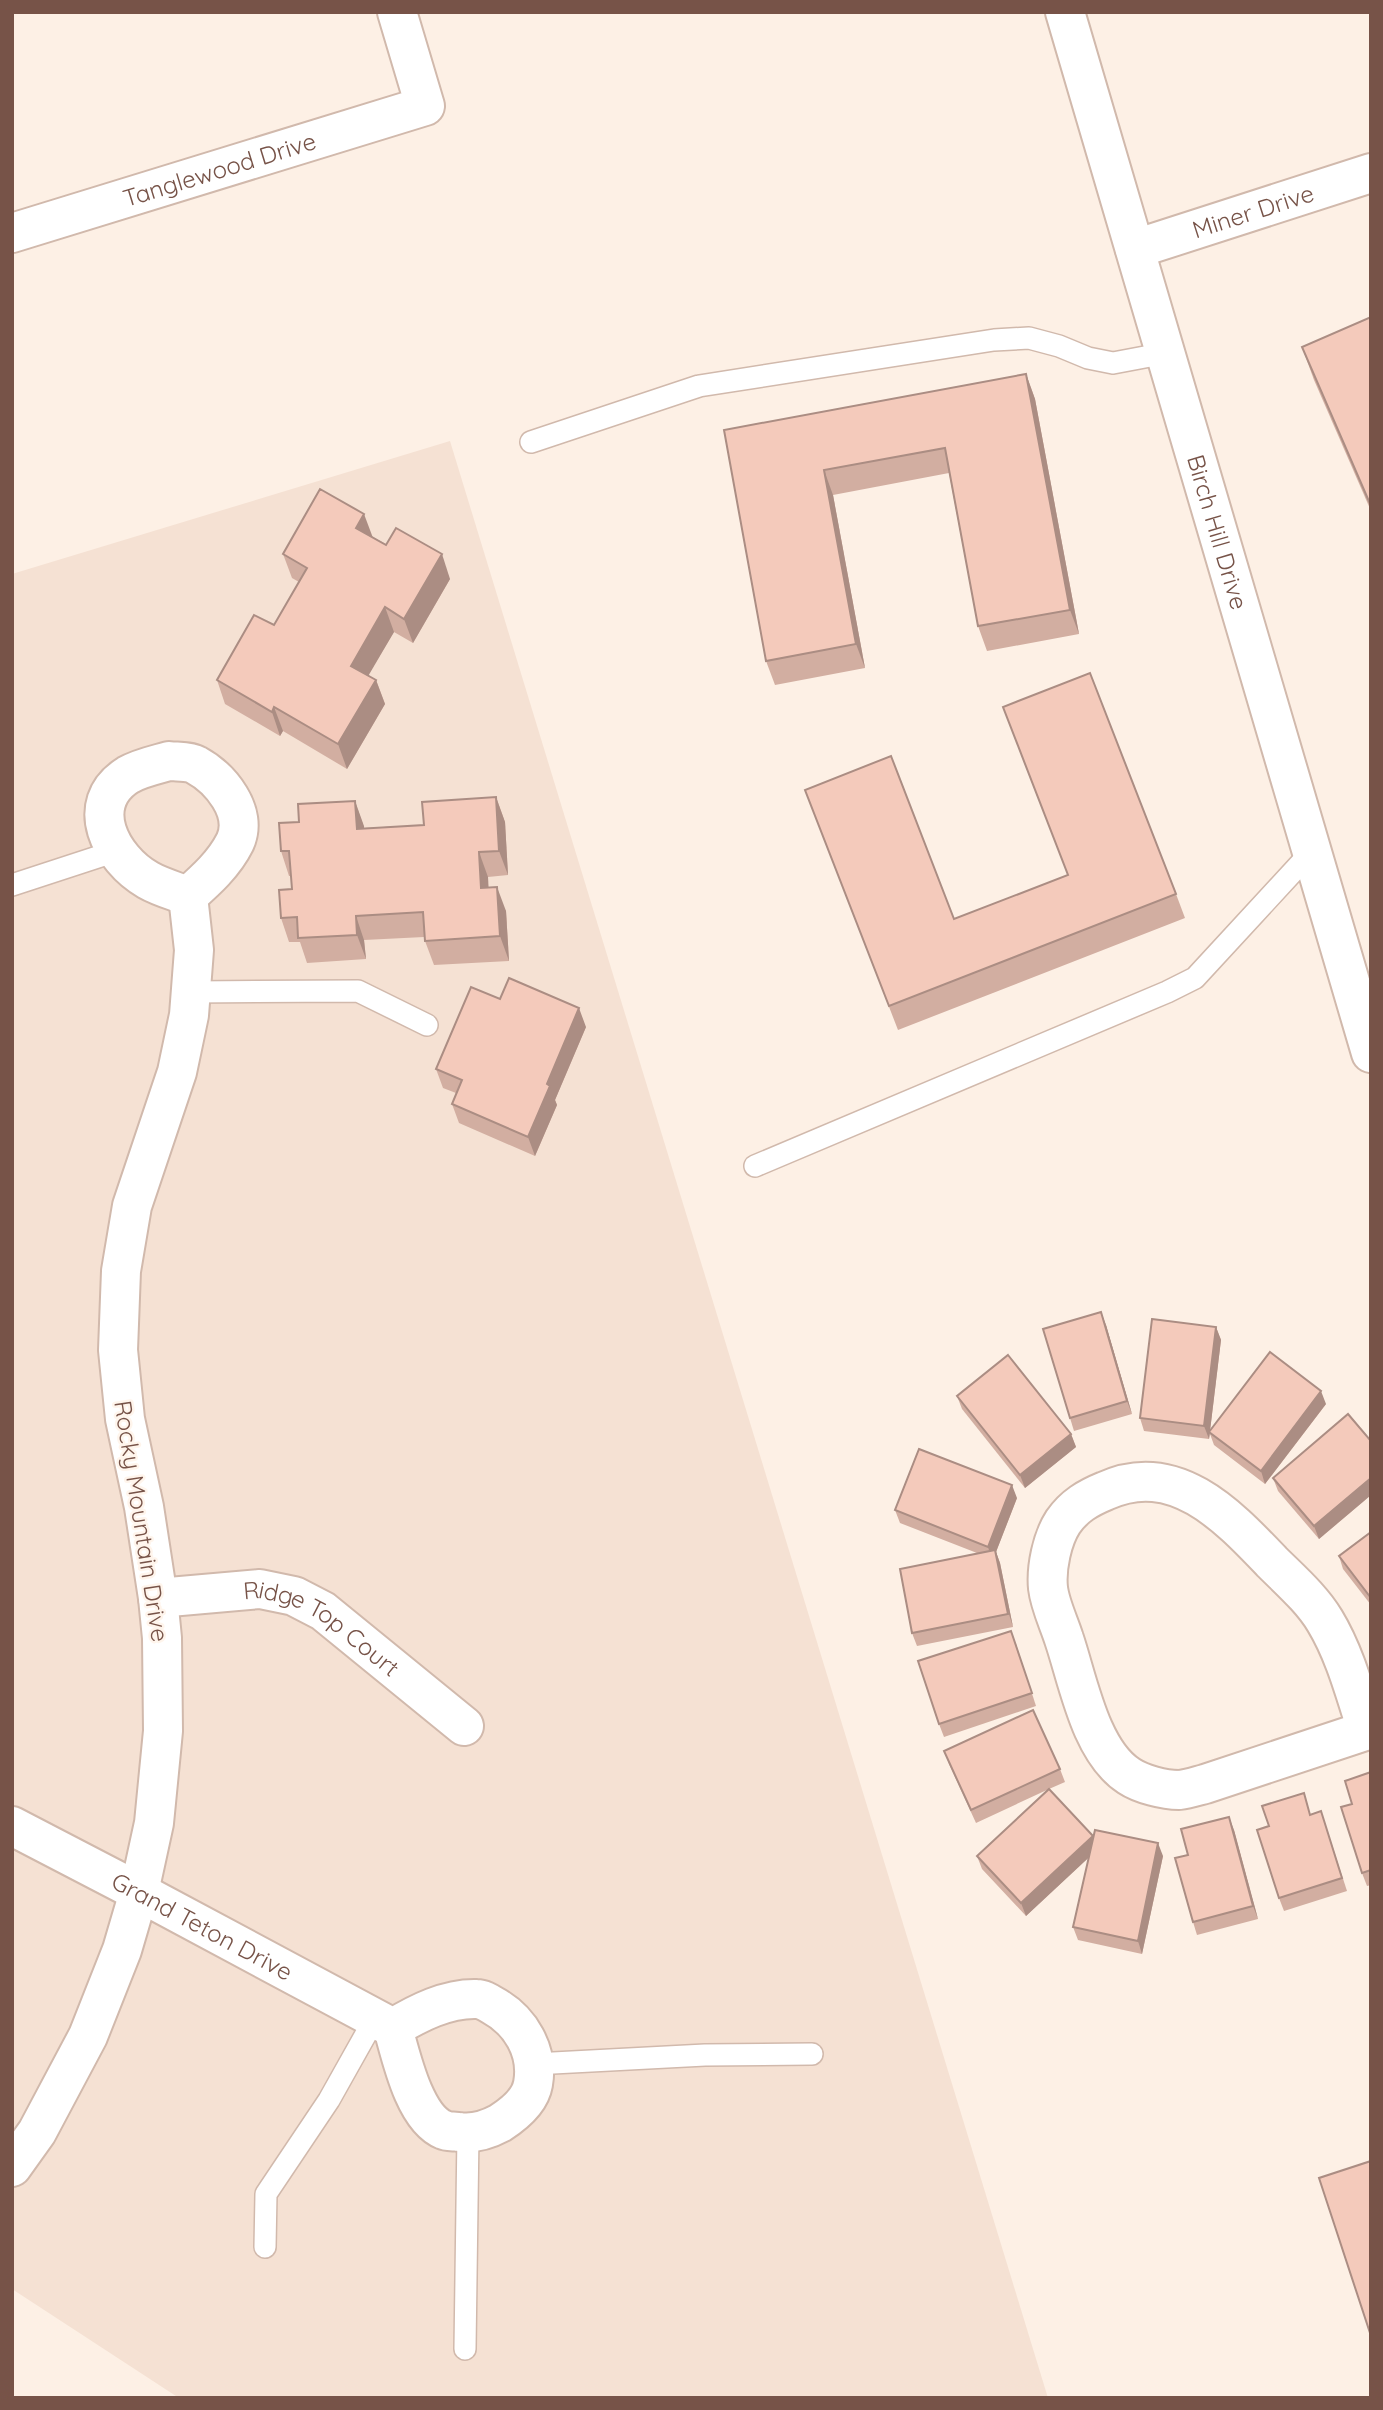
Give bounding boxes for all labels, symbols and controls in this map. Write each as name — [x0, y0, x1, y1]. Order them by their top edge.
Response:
street label: Tanglewood Drive — [119, 125, 320, 213]
street label: Miner Drive — [1188, 177, 1318, 245]
street label: Birch Hill Drive — [1181, 451, 1255, 613]
street label: Rocky Mountain Drive — [108, 1398, 176, 1644]
street label: Ridge Top Court — [242, 1574, 406, 1682]
street label: Grand Teton Drive — [107, 1865, 298, 1987]

